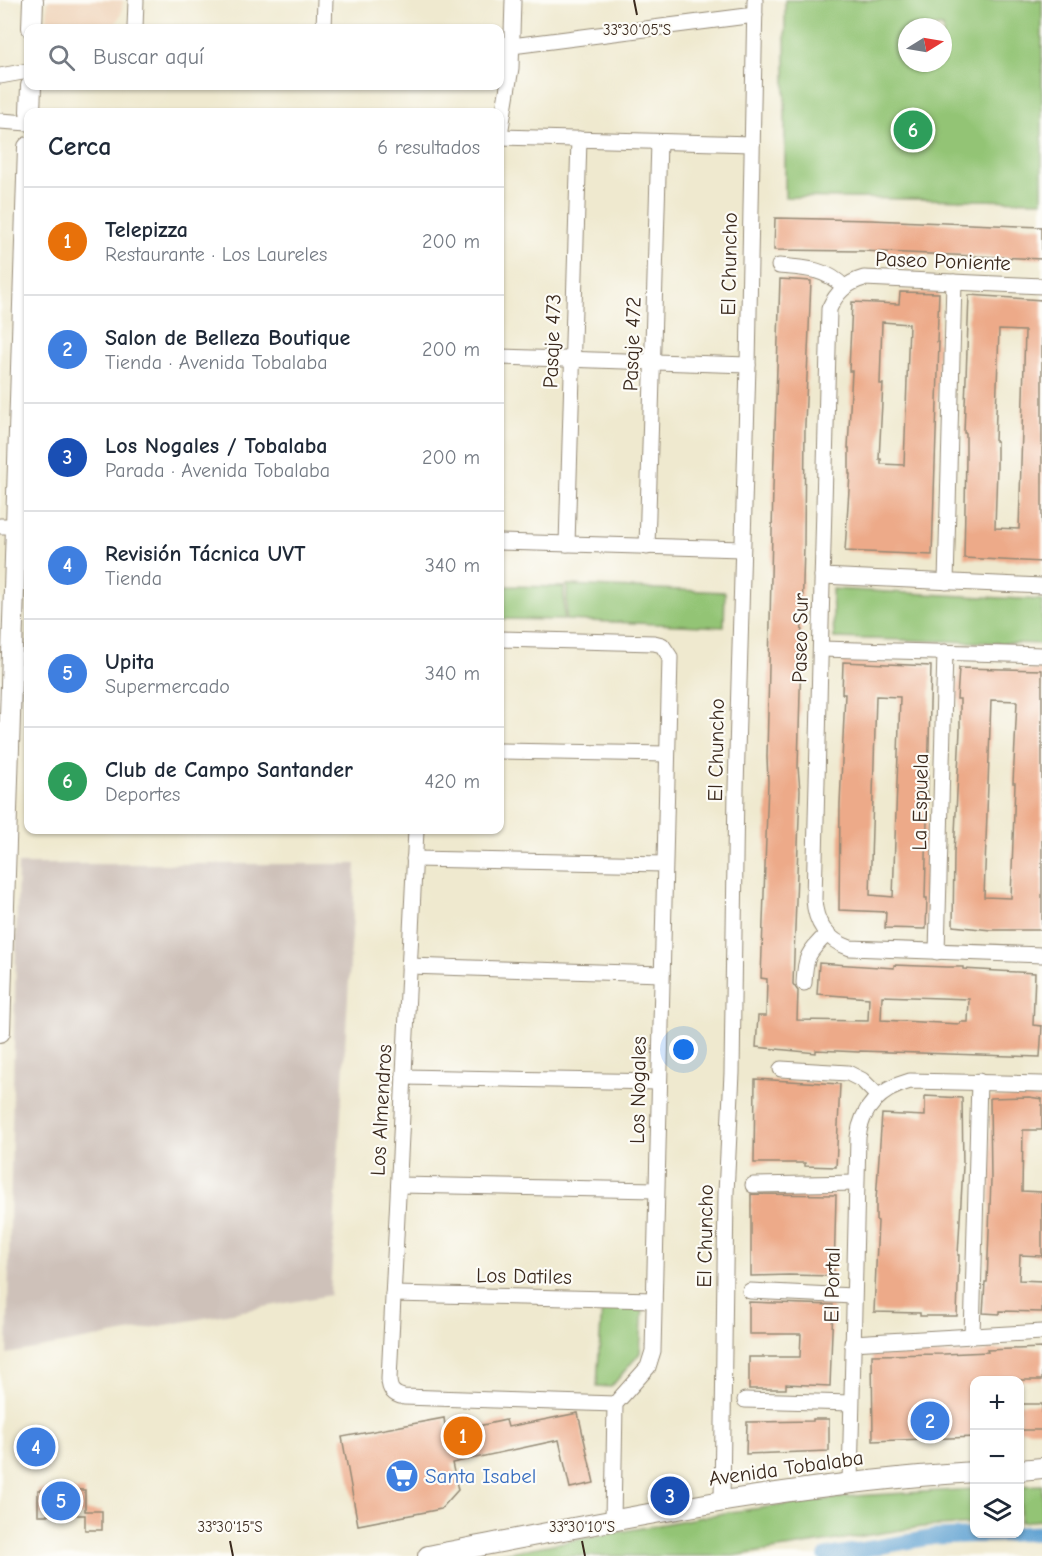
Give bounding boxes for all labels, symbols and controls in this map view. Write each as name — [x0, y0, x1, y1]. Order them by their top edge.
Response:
north arrow — [898, 18, 952, 72]
text: 33°30'05"S — [603, 21, 671, 39]
search box — [24, 24, 504, 90]
icon: search — [45, 41, 78, 74]
text: Buscar aquí — [93, 44, 204, 70]
pin: 6 — [894, 108, 932, 152]
text: Cerca — [48, 132, 112, 162]
text: 6 resultados — [377, 136, 480, 159]
street label: El Chuncho — [716, 212, 742, 316]
text: Telepizza — [105, 217, 188, 243]
text: 1 — [64, 230, 71, 253]
text: 200 m — [422, 230, 480, 253]
text: Restaurante · Los Laureles — [105, 243, 327, 266]
street label: Paseo Poniente — [875, 247, 1011, 275]
street label: Pasaje 473 — [538, 293, 566, 389]
street label: Pasaje 472 — [618, 296, 646, 392]
text: Salon de Belleza Boutique — [105, 325, 350, 351]
text: 2 — [63, 338, 72, 361]
text: 200 m — [422, 338, 480, 361]
text: Tienda · Avenida Tobalaba — [105, 351, 328, 374]
text: Los Nogales / Tobalaba — [105, 433, 327, 459]
text: 3 — [63, 446, 72, 469]
text: 200 m — [422, 446, 480, 469]
text: Parada · Avenida Tobalaba — [105, 459, 330, 482]
text: Revisión Tácnica UVT — [105, 541, 306, 567]
text: 4 — [63, 554, 72, 577]
text: 340 m — [425, 554, 480, 577]
text: Tienda — [105, 567, 162, 590]
street label: Paseo Sur — [787, 592, 813, 683]
text: Upita — [105, 649, 154, 675]
text: 5 — [62, 662, 73, 685]
text: 340 m — [425, 662, 480, 685]
text: Supermercado — [105, 675, 230, 698]
street label: El Chuncho — [703, 698, 729, 802]
street label: La Espuela — [907, 753, 933, 851]
text: Club de Campo Santander — [105, 757, 353, 783]
text: 6 — [62, 770, 73, 793]
text: 420 m — [424, 770, 480, 793]
text: Deportes — [105, 783, 180, 806]
your location — [669, 1035, 698, 1064]
street label: Los Nogales — [625, 1036, 651, 1144]
street label: Los Almendros — [366, 1043, 396, 1177]
street label: El Chuncho — [692, 1184, 718, 1288]
street label: El Portal — [819, 1247, 845, 1323]
street label: Los Datiles — [476, 1263, 572, 1289]
map controls — [970, 1376, 1024, 1538]
button: + — [970, 1376, 1024, 1430]
pin: 2 — [910, 1398, 950, 1444]
pin: 1 — [444, 1414, 482, 1458]
pin: 4 — [16, 1424, 56, 1470]
button: − — [970, 1430, 1024, 1484]
street label: Avenida Tobalaba — [707, 1445, 865, 1491]
supermarket icon: Santa Isabel — [384, 1458, 420, 1494]
place label: Santa Isabel — [425, 1464, 536, 1488]
pin: 3 — [650, 1474, 690, 1518]
pin: 5 — [42, 1478, 80, 1524]
button: layers — [970, 1484, 1024, 1538]
text: 33°30'15"S — [197, 1518, 263, 1536]
text: 33°30'10"S — [549, 1518, 615, 1536]

